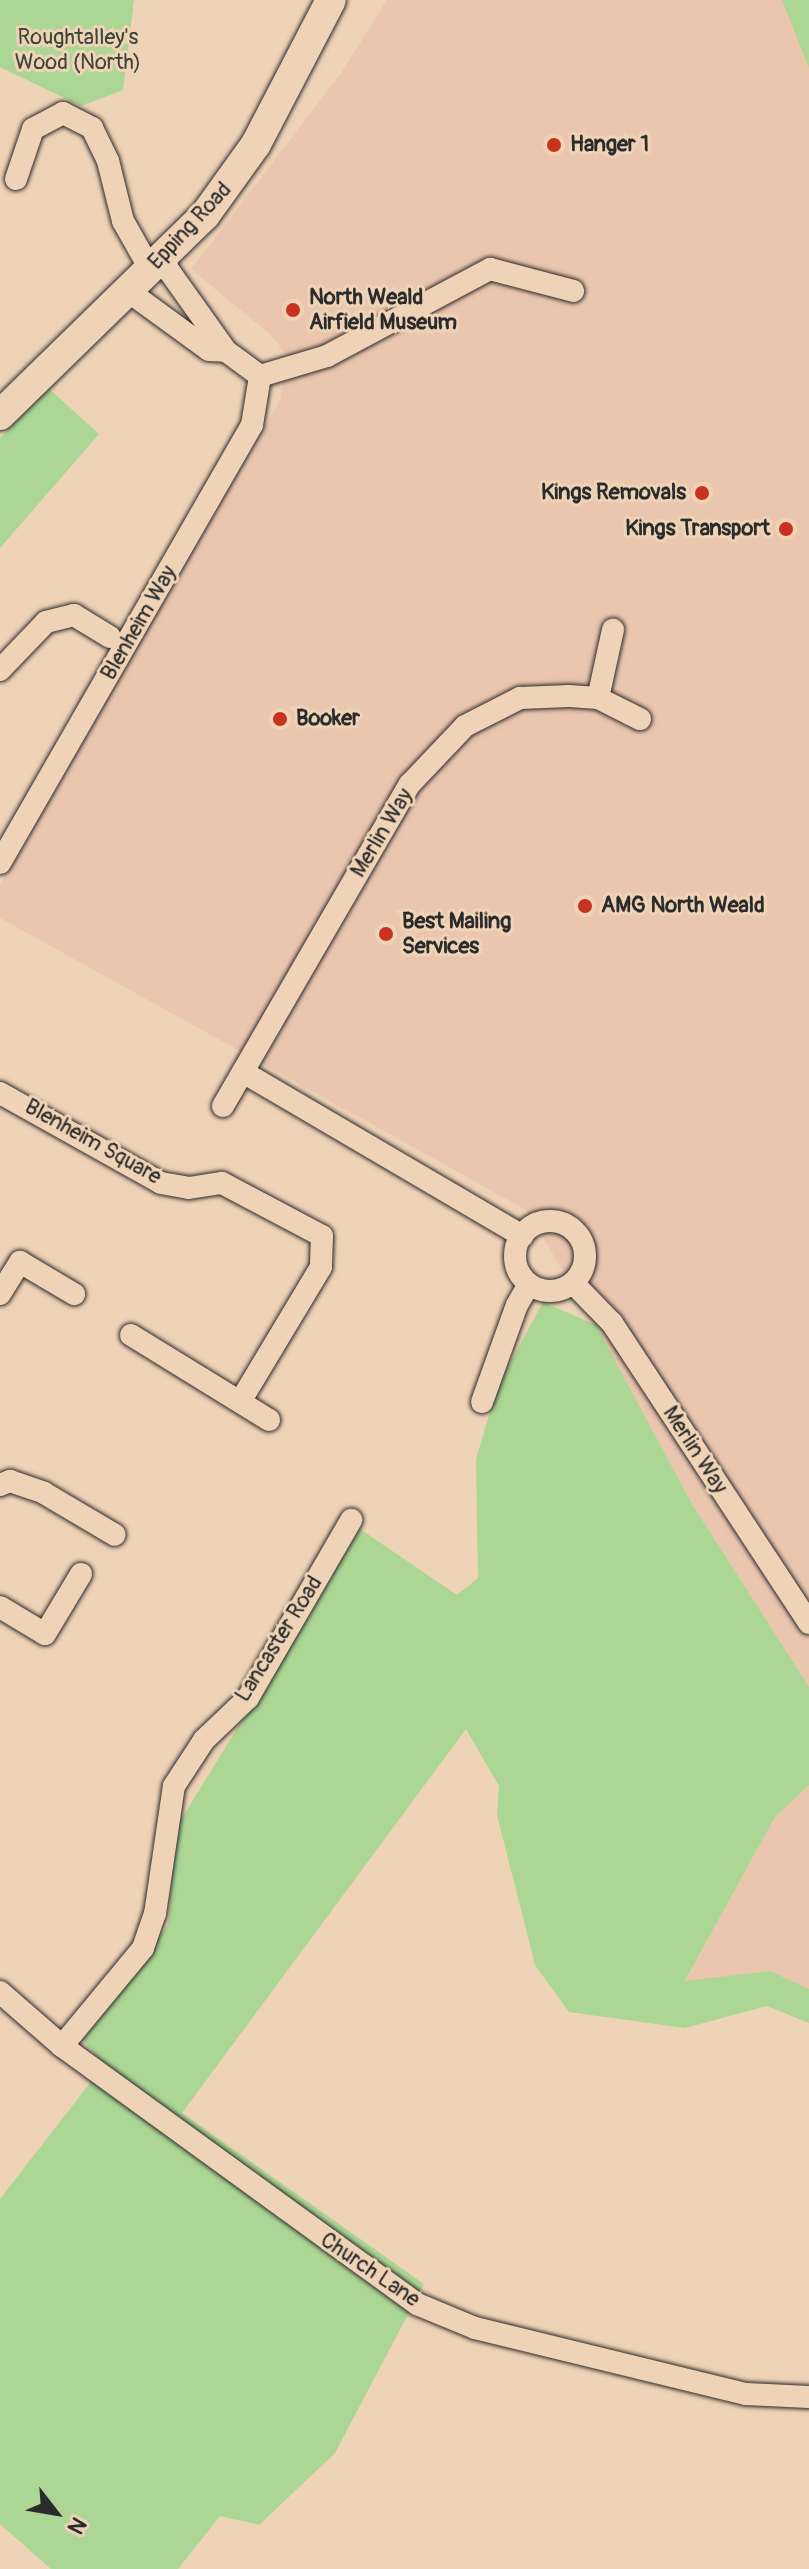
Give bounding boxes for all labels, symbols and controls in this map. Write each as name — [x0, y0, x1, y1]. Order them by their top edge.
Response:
park label: Roughtalley's Wood (North) — [15, 24, 141, 76]
place label: Hanger 1 — [570, 132, 649, 158]
marker: Hanger 1 — [545, 136, 563, 154]
street label: Epping Road — [143, 177, 237, 275]
place label: North Weald Airfield Museum — [309, 284, 457, 336]
marker: North Weald Airfield Museum — [284, 301, 302, 319]
place label: Kings Removals — [541, 480, 686, 506]
marker: Kings Removals — [693, 484, 711, 502]
place label: Kings Transport — [625, 516, 770, 542]
marker: Kings Transport — [777, 520, 795, 538]
street label: Blenheim Way — [96, 561, 182, 685]
place label: Booker — [296, 706, 360, 732]
marker: Booker — [271, 710, 289, 728]
street label: Merlin Way — [345, 784, 419, 882]
place label: AMG North Weald — [601, 893, 765, 919]
marker: AMG North Weald — [576, 897, 594, 915]
place label: Best Mailing Services — [402, 908, 511, 960]
marker: Best Mailing Services — [377, 925, 395, 943]
street label: Blenheim Square — [20, 1094, 166, 1190]
street label: Merlin Way — [657, 1401, 733, 1499]
street label: Lancaster Road — [230, 1571, 328, 1707]
street label: Church Lane — [315, 2227, 425, 2313]
north arrow — [16, 2473, 96, 2553]
text: N — [61, 2512, 92, 2539]

